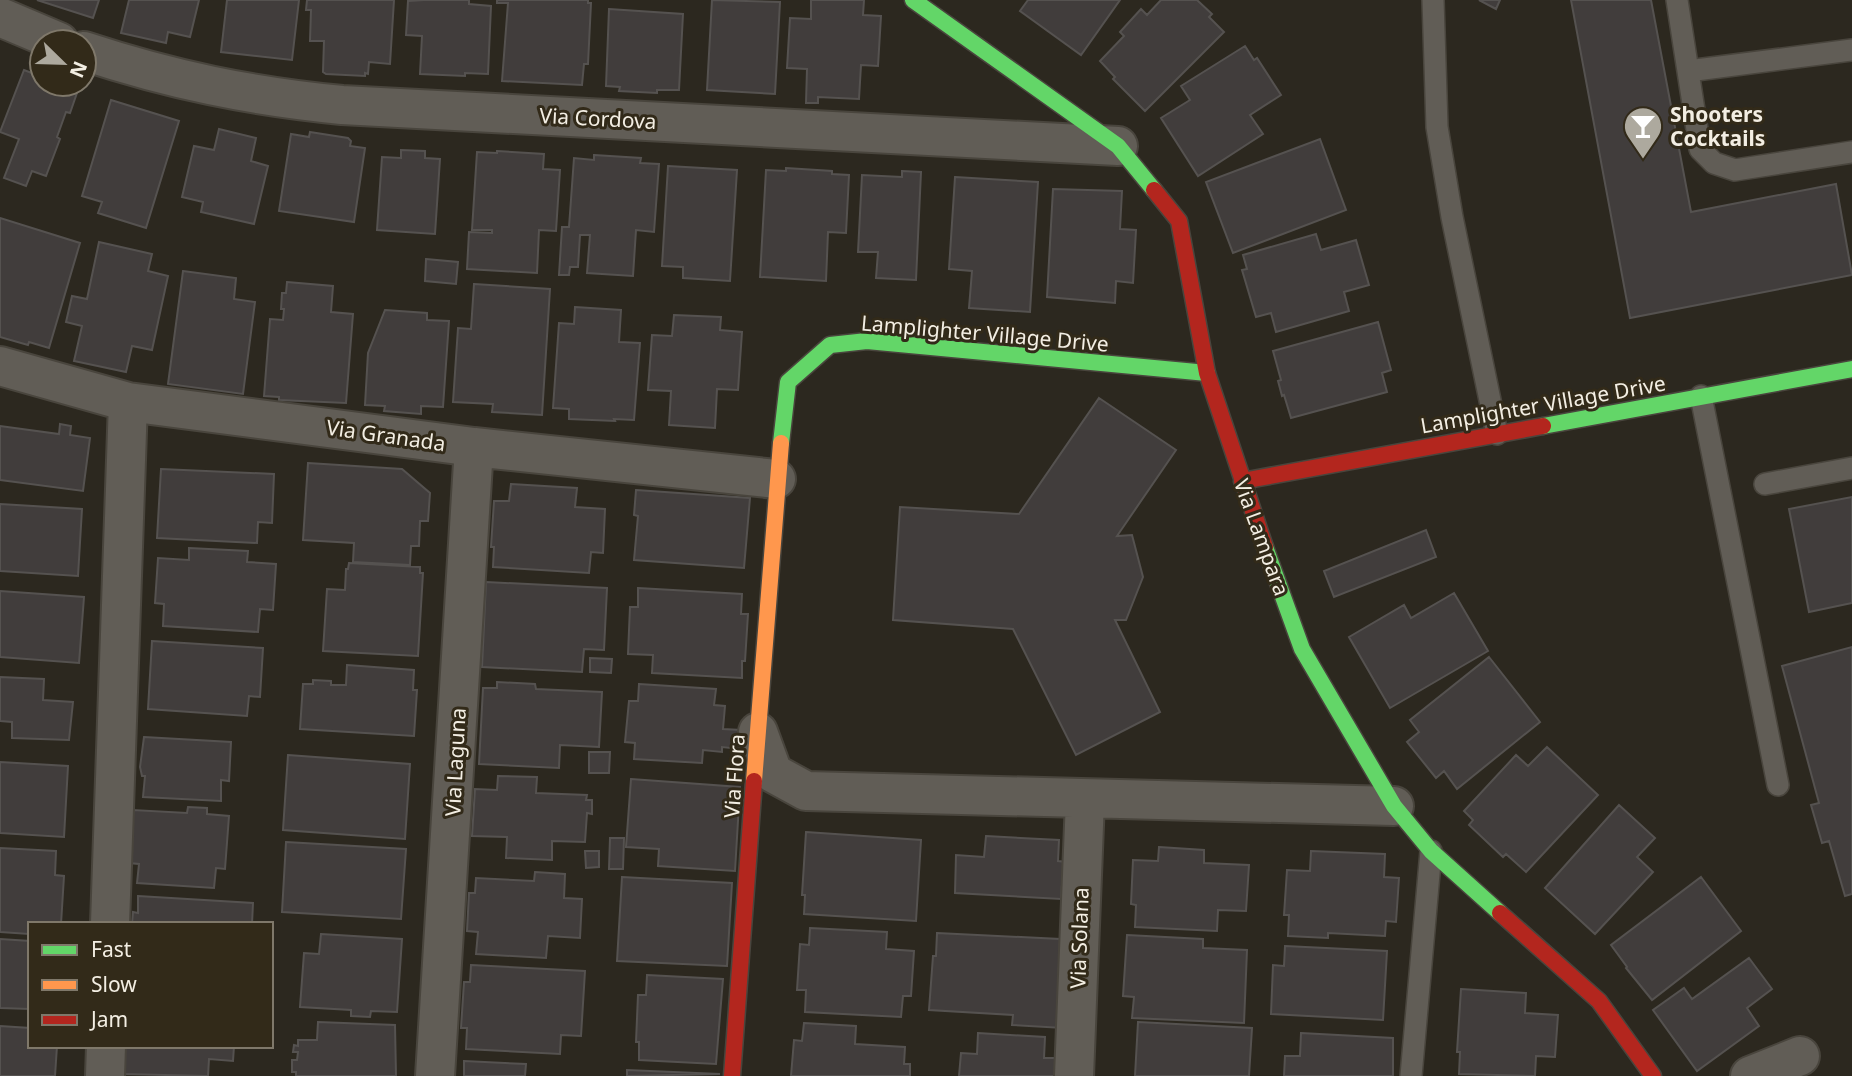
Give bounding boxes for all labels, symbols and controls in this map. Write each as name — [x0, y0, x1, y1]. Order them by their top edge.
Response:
north arrow — [28, 28, 98, 98]
text: N — [64, 57, 94, 82]
place label: Shooters Cocktails — [1670, 100, 1765, 152]
street label: Via Cordova — [539, 101, 657, 135]
bar icon: Shooters Cocktails — [1622, 105, 1664, 160]
street label: Lamplighter Village Drive — [860, 308, 1110, 358]
street label: Lamplighter Village Drive — [1418, 369, 1668, 439]
street label: Via Granada — [325, 413, 447, 457]
street label: Via Lampara — [1228, 475, 1296, 599]
street label: Via Laguna — [438, 707, 472, 817]
street label: Via Flora — [717, 733, 751, 819]
street label: Via Solana — [1063, 887, 1095, 989]
legend — [28, 922, 273, 1048]
text: Fast — [91, 935, 132, 963]
text: Slow — [91, 970, 137, 998]
text: Jam — [89, 1005, 128, 1033]

